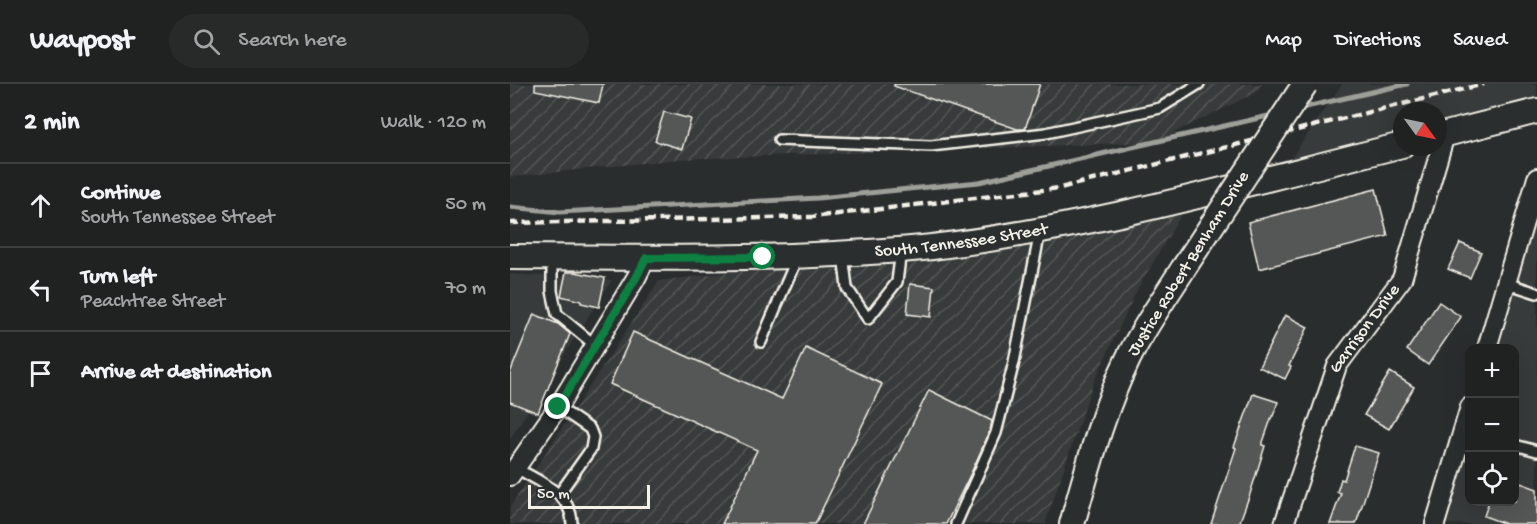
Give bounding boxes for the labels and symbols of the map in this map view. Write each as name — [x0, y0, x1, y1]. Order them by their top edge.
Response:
north arrow — [1393, 102, 1447, 156]
street label: Justice Robert Benham Drive — [1123, 167, 1255, 360]
street label: South Tennessee Street — [874, 218, 1051, 262]
route start — [749, 243, 775, 269]
street label: Garrison Drive — [1325, 280, 1405, 376]
route end — [544, 393, 570, 419]
scale bar — [528, 482, 650, 510]

